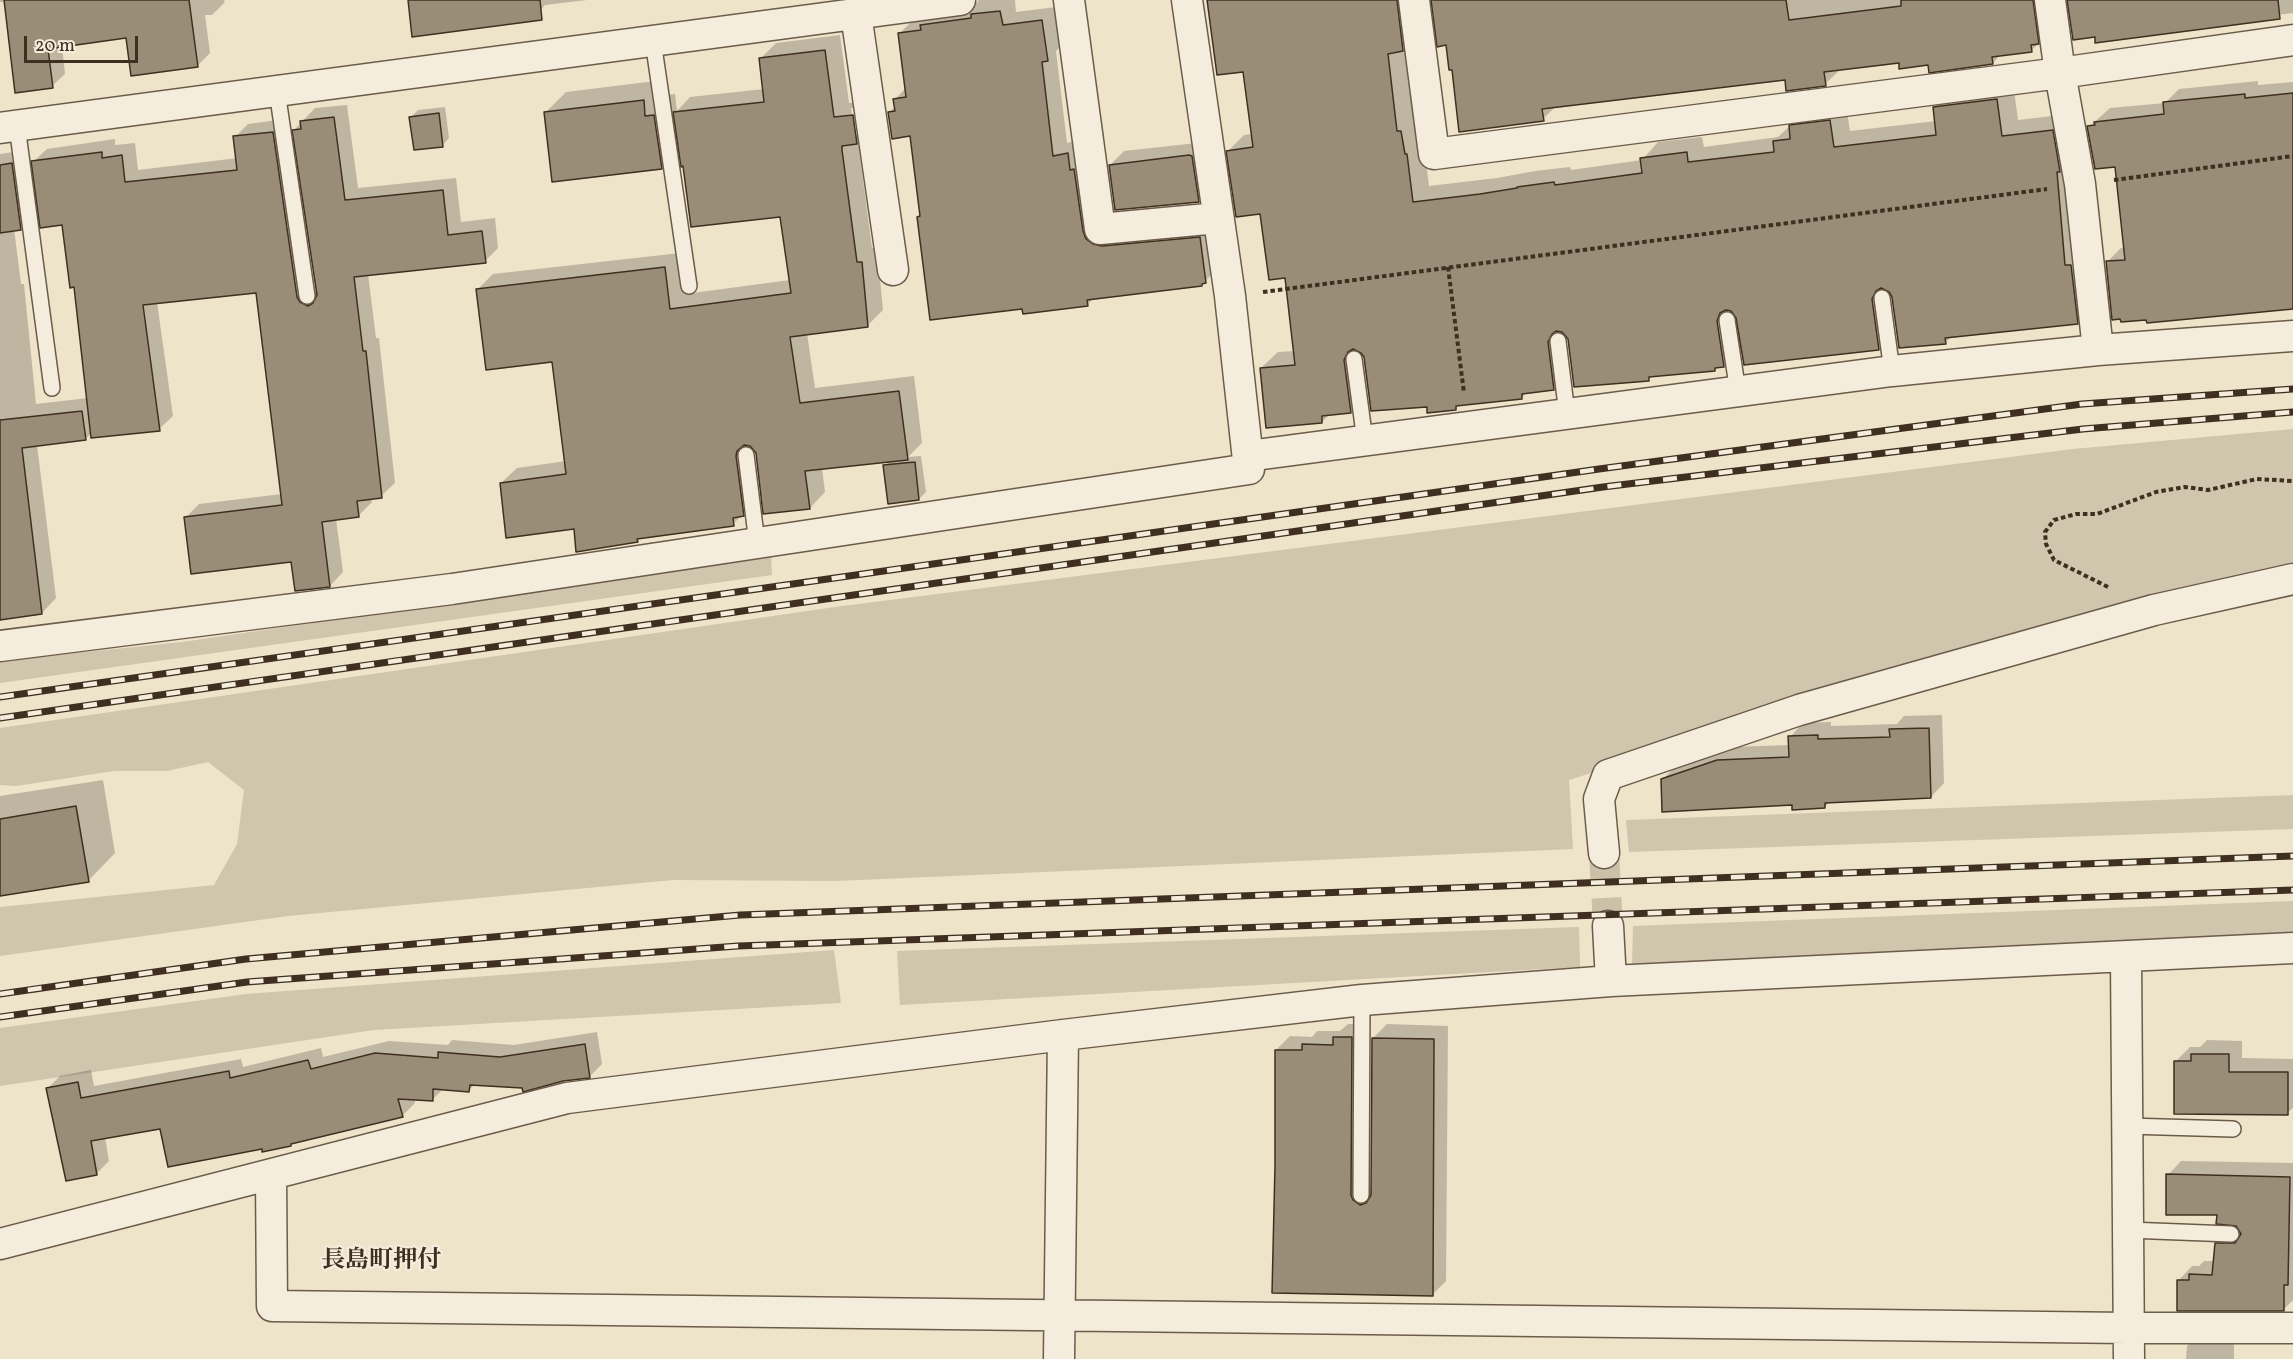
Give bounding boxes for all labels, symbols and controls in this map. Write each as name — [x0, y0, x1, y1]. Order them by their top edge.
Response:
scale bar — [27, 24, 141, 62]
text: 20 m — [35, 34, 75, 59]
district label: 長島町押付 — [321, 1249, 441, 1277]

